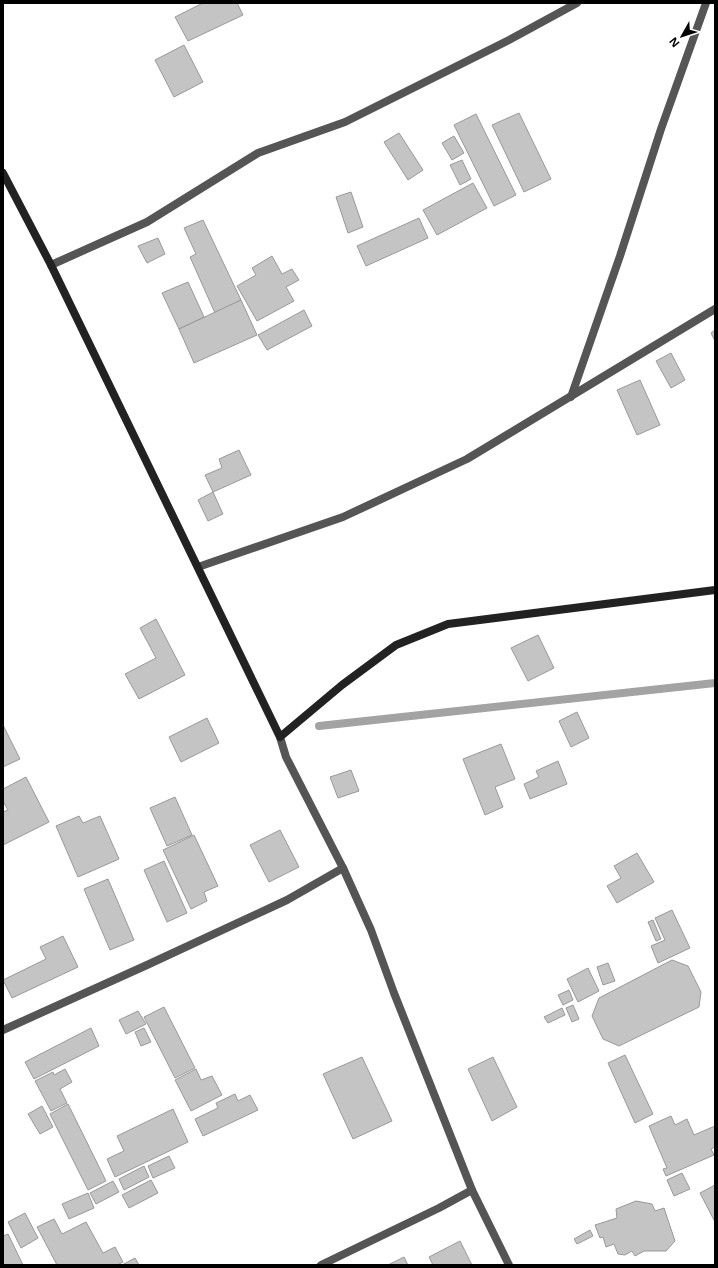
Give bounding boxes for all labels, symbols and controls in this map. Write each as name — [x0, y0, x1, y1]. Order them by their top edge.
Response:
north arrow — [662, 16, 702, 56]
text: N — [665, 34, 682, 51]

